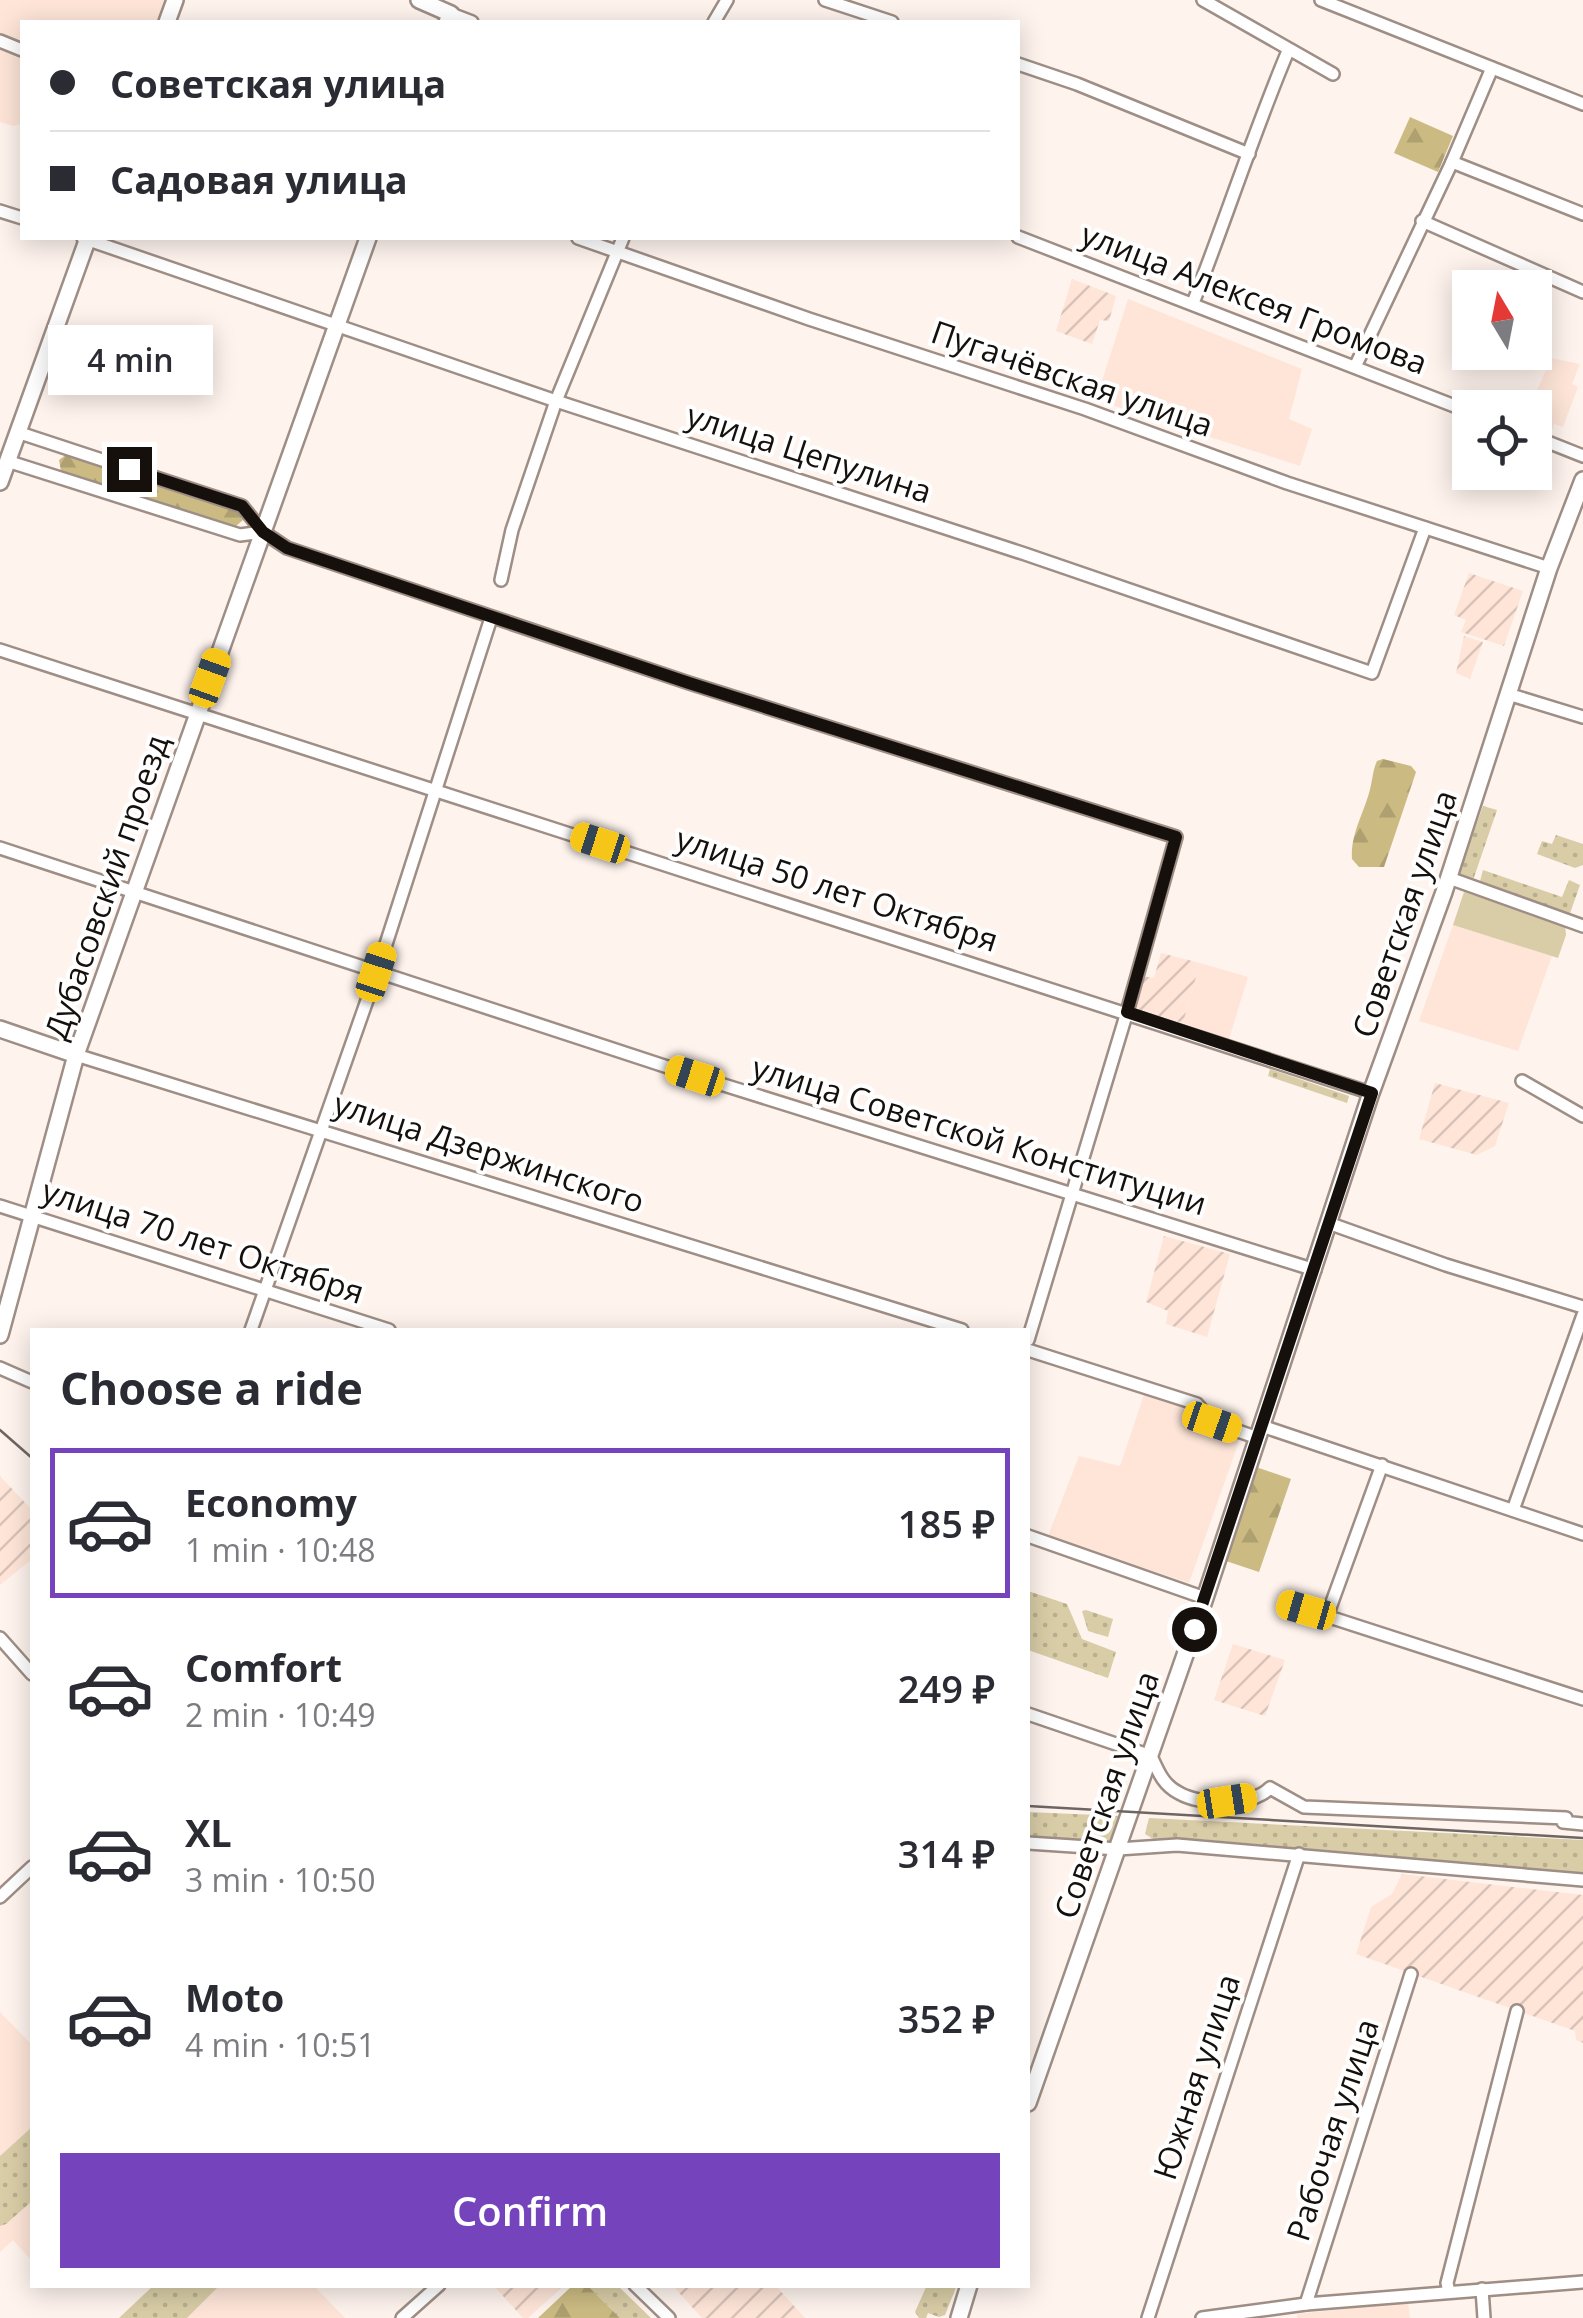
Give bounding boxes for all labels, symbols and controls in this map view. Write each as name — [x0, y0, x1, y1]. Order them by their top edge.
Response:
text: Советская улица — [110, 57, 446, 109]
text: Садовая улица — [110, 153, 408, 205]
street label: улица Алексея Громова — [1075, 212, 1434, 384]
north arrow — [1452, 270, 1552, 370]
map controls — [1452, 270, 1552, 490]
street label: Пугачёвская улица — [926, 309, 1219, 446]
callout: 4 min — [46, 324, 212, 394]
text: 4 min — [87, 338, 174, 381]
button: locate — [1452, 390, 1552, 490]
street label: улица Цепулина — [682, 393, 937, 512]
route end — [107, 447, 152, 492]
car — [186, 645, 234, 711]
street label: Дубасовский проезд — [33, 729, 178, 1044]
street label: Советская улица — [1341, 784, 1466, 1043]
street label: улица 50 лет Октября — [671, 816, 1004, 961]
car — [567, 819, 633, 867]
car — [352, 939, 400, 1005]
street label: улица Советской Конституции — [747, 1045, 1212, 1224]
car — [662, 1052, 728, 1100]
street label: улица Дзержинского — [329, 1081, 650, 1222]
street label: улица 70 лет Октября — [37, 1168, 370, 1313]
text: Choose a ride — [60, 1357, 363, 1418]
car — [1179, 1398, 1245, 1446]
text: Economy — [185, 1476, 357, 1528]
icon: car — [65, 1478, 155, 1568]
text: 185 ₽ — [898, 1497, 995, 1549]
text: 1 min · 10:48 — [185, 1528, 376, 1571]
car — [1273, 1587, 1339, 1633]
route start — [1172, 1607, 1217, 1652]
text: Comfort — [185, 1641, 342, 1693]
icon: car — [65, 1643, 155, 1733]
text: 249 ₽ — [898, 1662, 995, 1714]
street label: Советская улица — [1043, 1665, 1168, 1924]
text: 2 min · 10:49 — [185, 1693, 376, 1736]
car — [1195, 1781, 1259, 1821]
text: XL — [185, 1806, 232, 1858]
icon: car — [65, 1808, 155, 1898]
text: 314 ₽ — [898, 1827, 995, 1879]
text: 3 min · 10:50 — [185, 1858, 376, 1901]
street label: Южная улица — [1142, 1968, 1249, 2185]
text: Moto — [185, 1971, 284, 2023]
icon: car — [65, 1973, 155, 2063]
text: 352 ₽ — [898, 1992, 995, 2044]
street label: Рабочая улица — [1275, 2013, 1388, 2246]
text: 4 min · 10:51 — [185, 2023, 376, 2066]
button: Confirm — [60, 2153, 1000, 2268]

